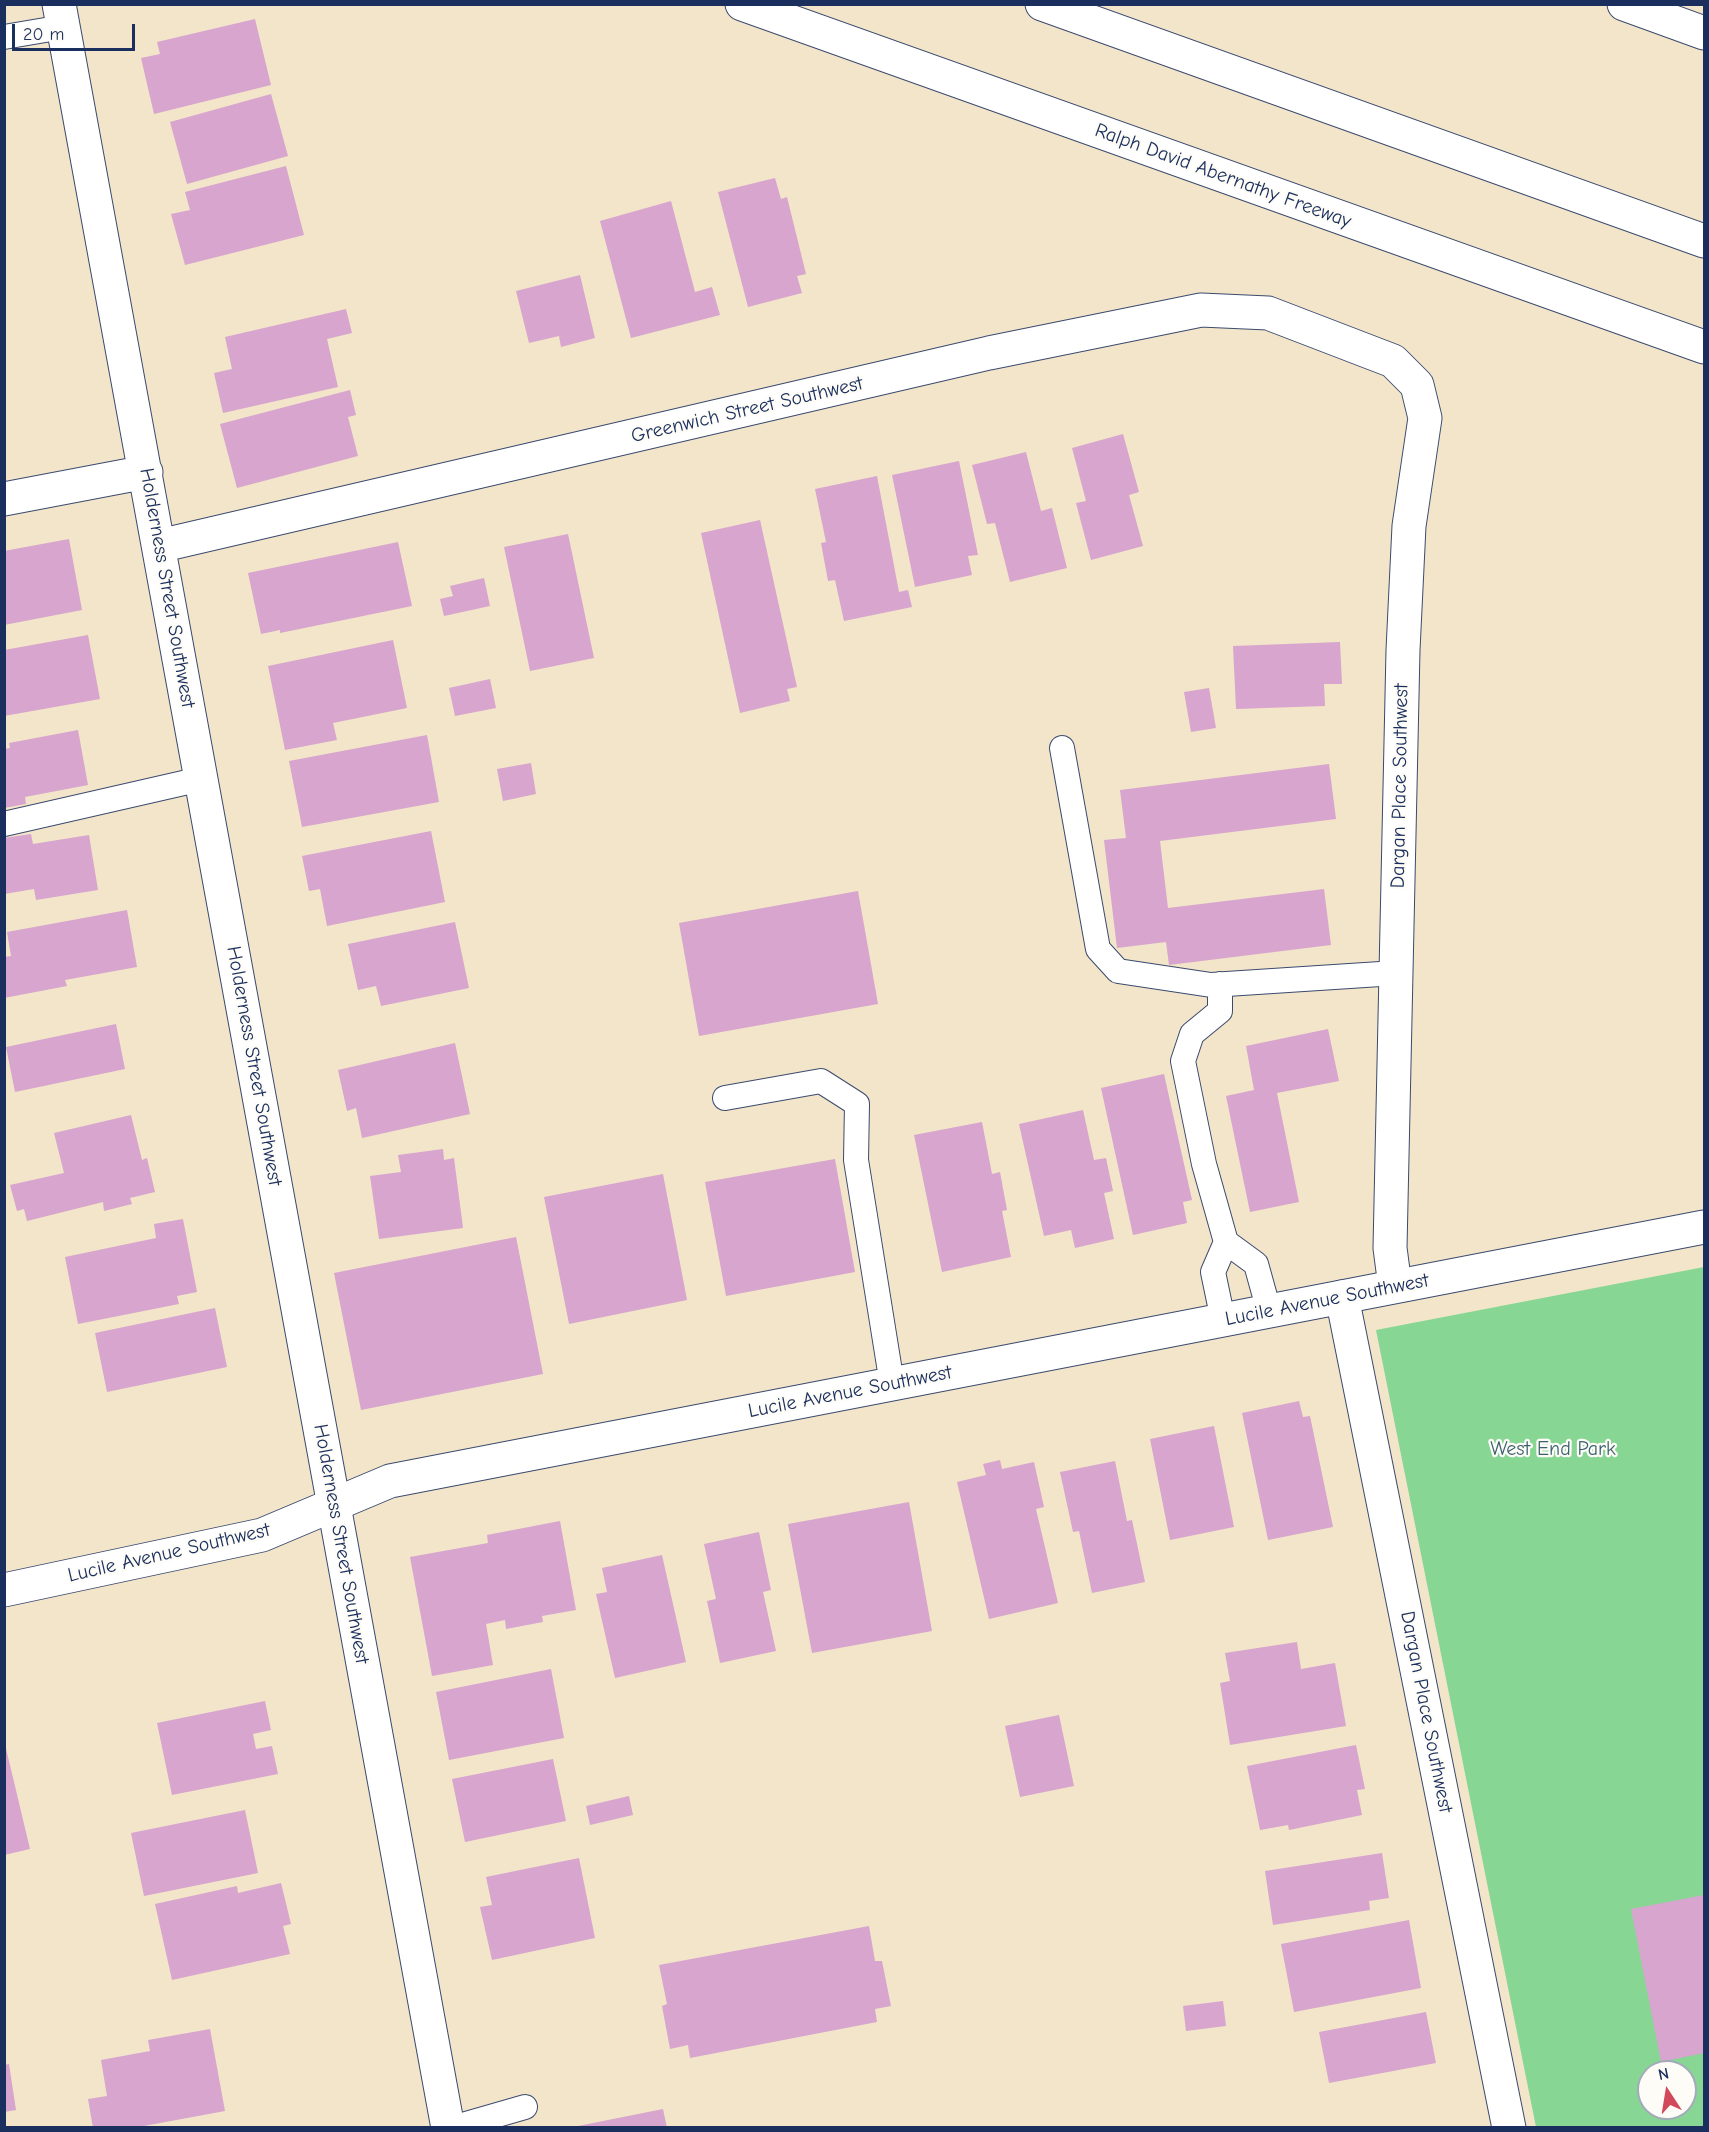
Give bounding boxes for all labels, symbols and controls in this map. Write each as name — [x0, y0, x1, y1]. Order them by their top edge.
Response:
scale bar — [15, 12, 138, 50]
text: 20 m — [23, 24, 64, 45]
street label: Ralph David Abernathy Freeway — [1091, 118, 1355, 234]
street label: Greenwich Street Southwest — [629, 372, 865, 448]
street label: Holderness Street Southwest — [134, 466, 200, 710]
street label: Dargan Place Southwest — [1386, 683, 1414, 889]
street label: Holderness Street Southwest — [221, 944, 287, 1188]
street label: Lucile Avenue Southwest — [1223, 1268, 1431, 1332]
street label: Lucile Avenue Southwest — [746, 1360, 954, 1424]
street label: Holderness Street Southwest — [308, 1422, 374, 1666]
park label: West End Park — [1490, 1437, 1616, 1461]
street label: Lucile Avenue Southwest — [66, 1518, 272, 1588]
street label: Dargan Place Southwest — [1395, 1609, 1457, 1815]
north arrow — [1637, 2060, 1697, 2120]
text: N — [1657, 2064, 1671, 2084]

